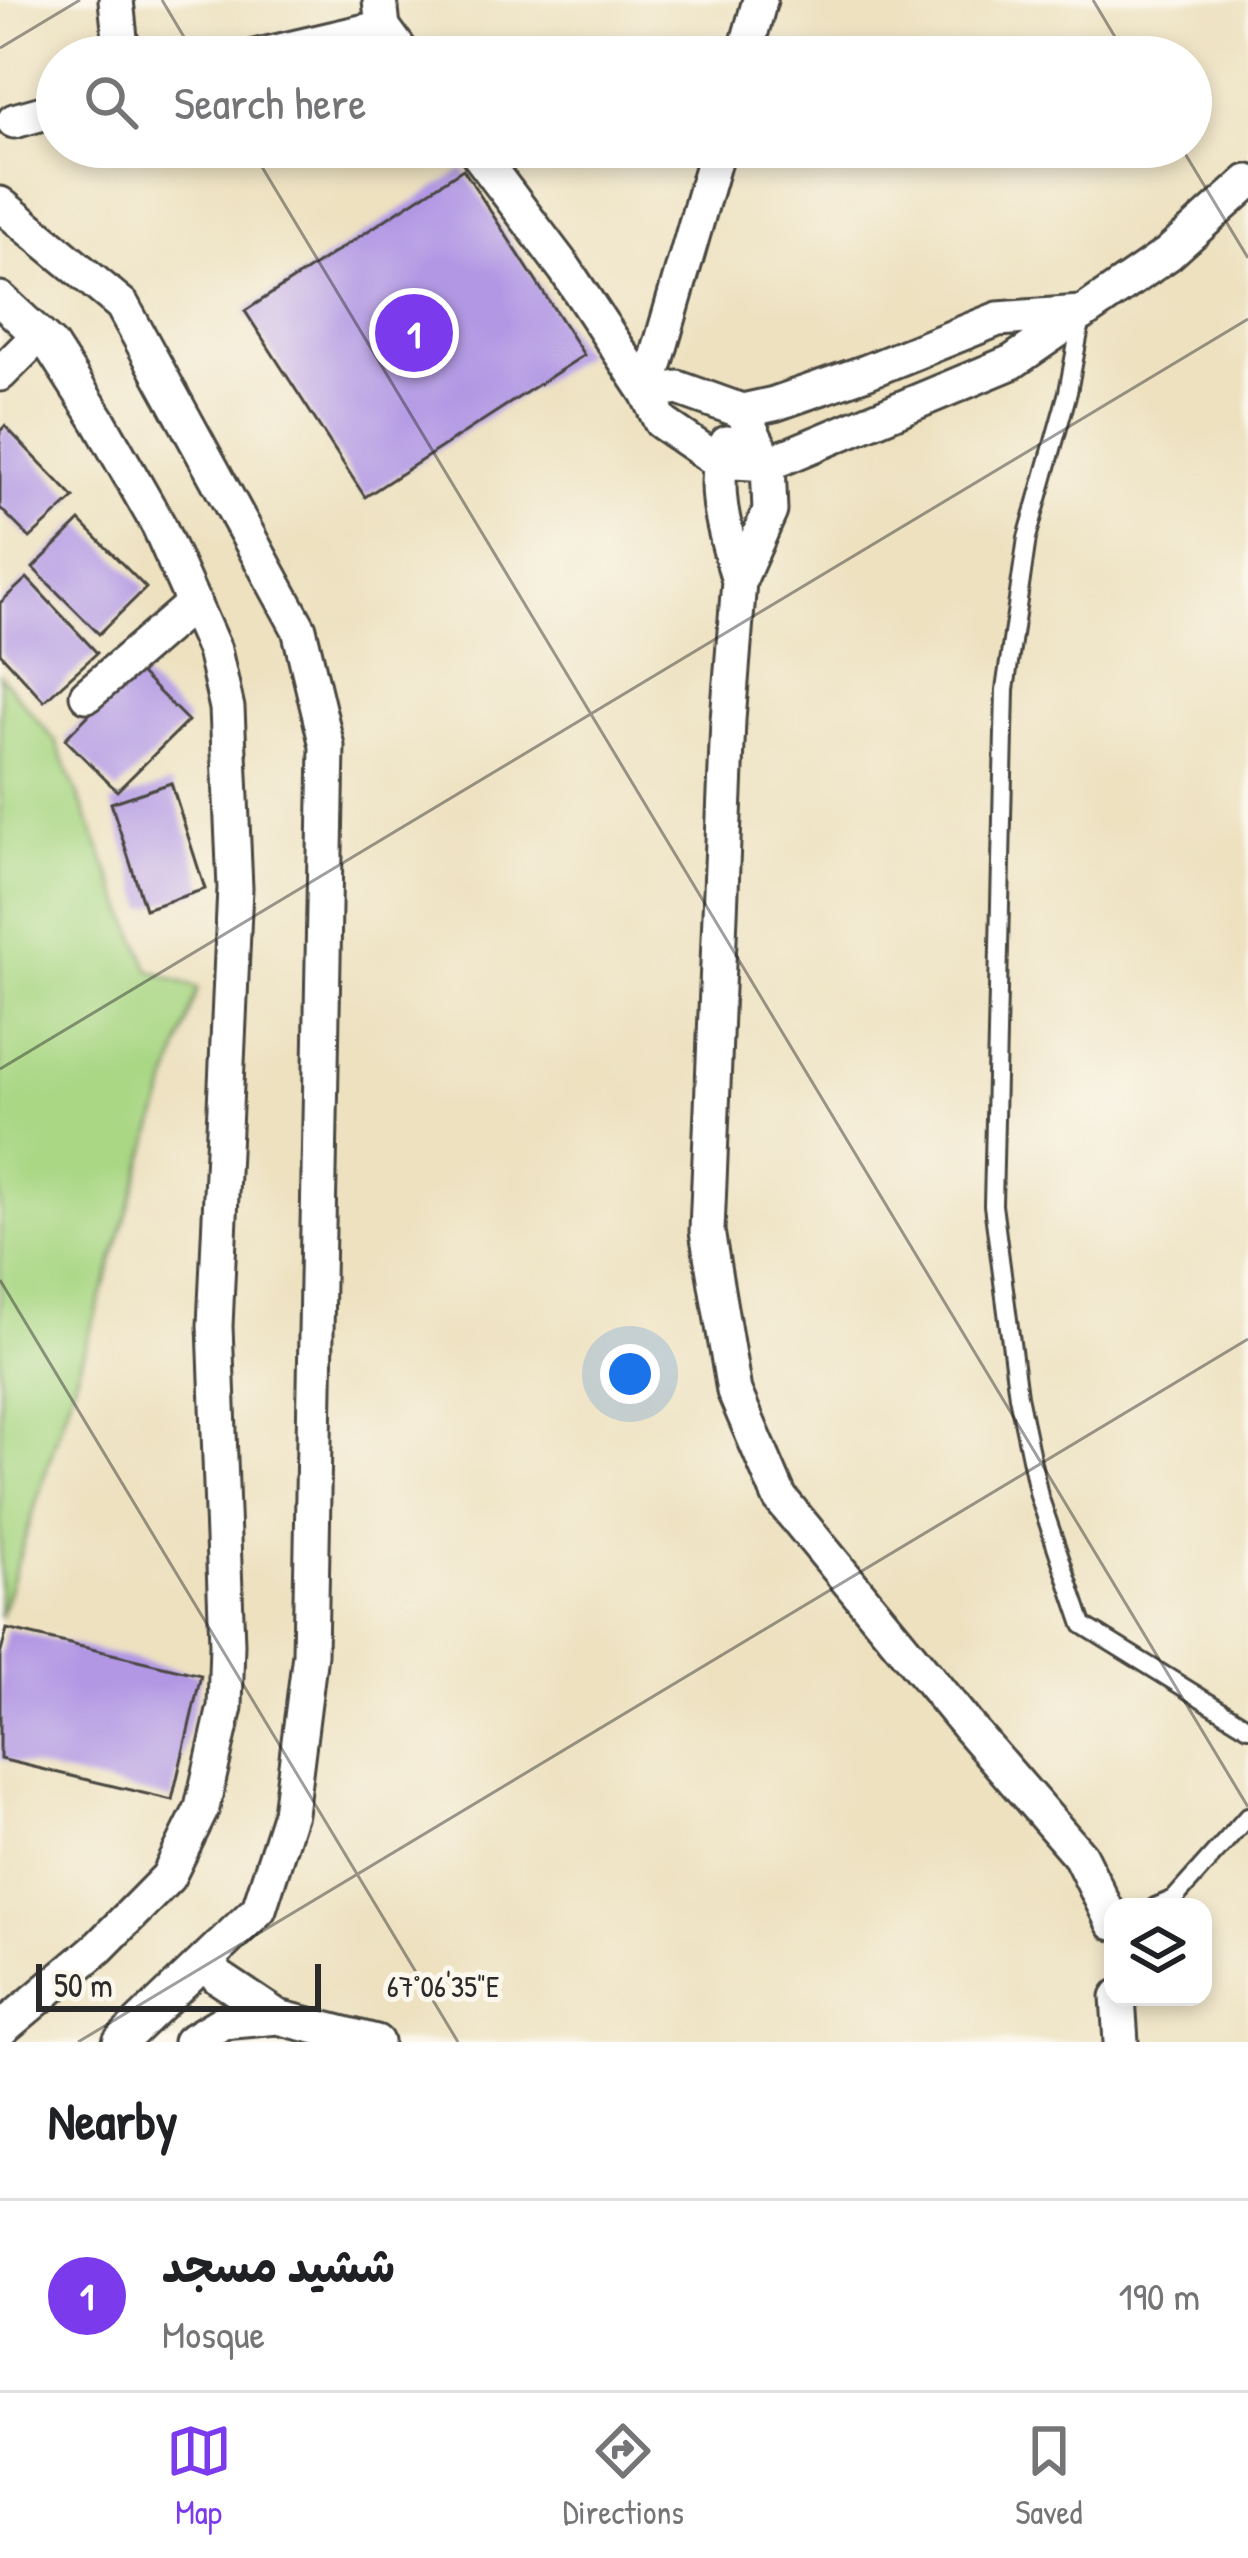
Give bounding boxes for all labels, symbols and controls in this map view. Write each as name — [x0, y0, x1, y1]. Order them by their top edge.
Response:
search box — [36, 36, 1212, 168]
icon: search — [78, 69, 144, 135]
text: Search here — [174, 72, 366, 133]
pin: 1 — [375, 288, 453, 378]
your location — [600, 1344, 660, 1404]
map controls — [1104, 1898, 1212, 2006]
button: layers — [1104, 1898, 1212, 2006]
scale bar — [36, 1958, 321, 2011]
text: 50 m — [54, 1963, 113, 2007]
text: 67°06'35"E — [387, 1966, 499, 2006]
text: Nearby — [48, 2086, 178, 2155]
text: ششید مسجد — [162, 2235, 395, 2296]
text: 1 — [80, 2269, 94, 2322]
text: 190 m — [1119, 2269, 1200, 2322]
text: Mosque — [162, 2307, 265, 2360]
tab: Map — [166, 2418, 232, 2534]
tab: Directions — [563, 2418, 684, 2534]
tab: Saved — [1015, 2418, 1082, 2534]

